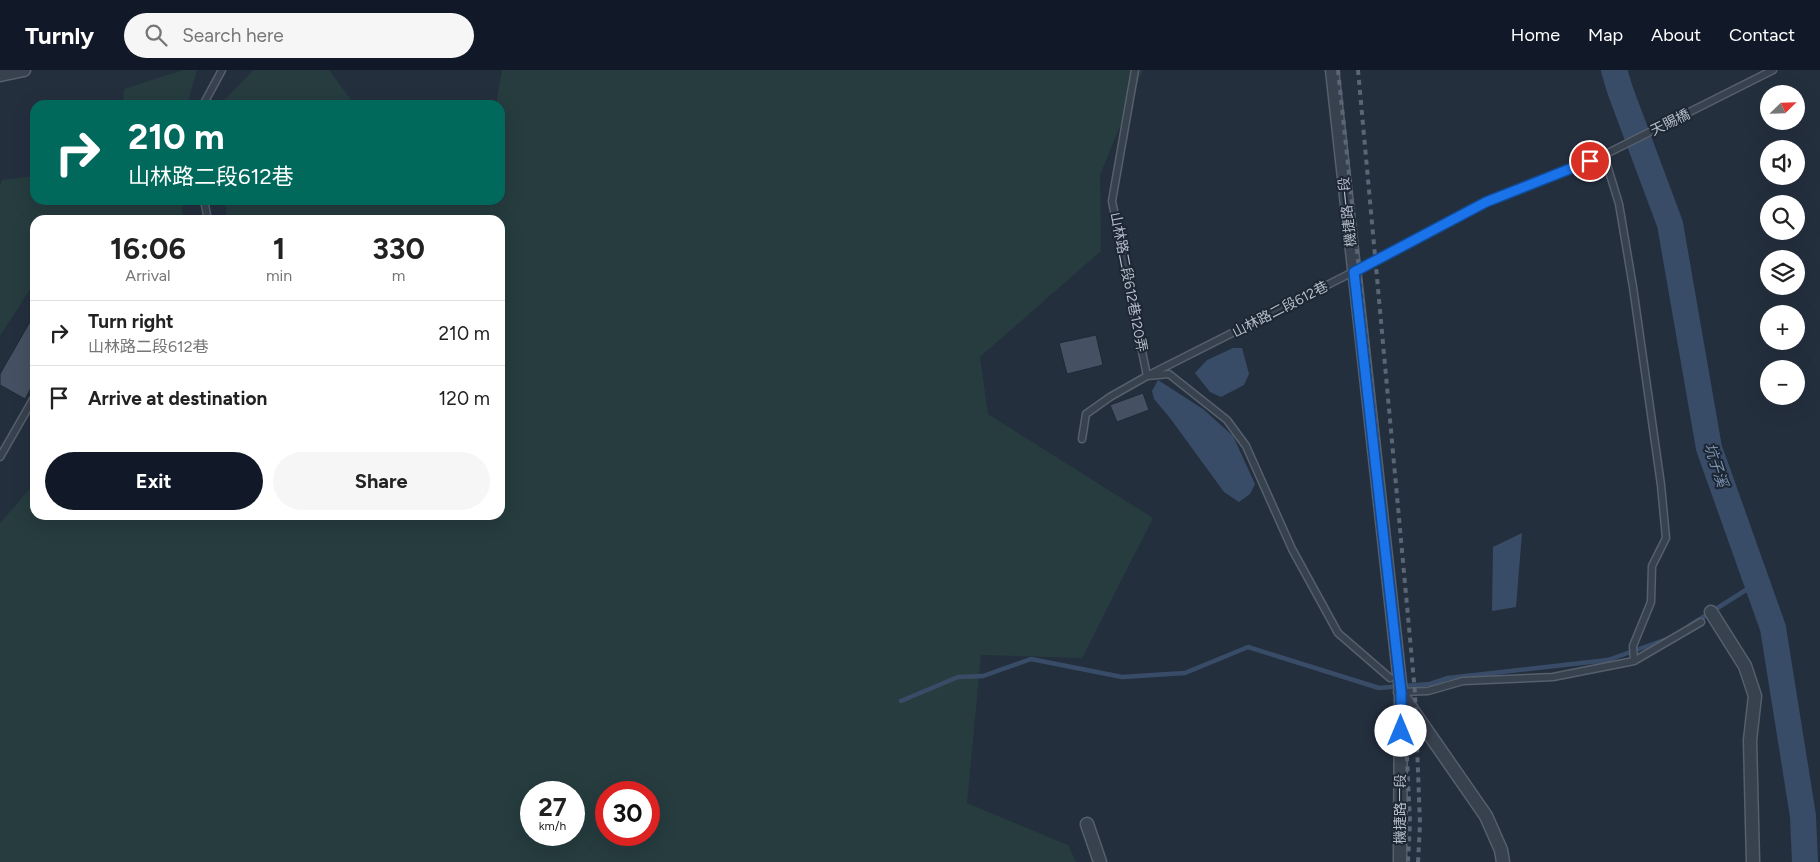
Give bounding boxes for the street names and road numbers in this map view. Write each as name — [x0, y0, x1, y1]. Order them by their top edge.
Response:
street label: 天賜橋 — [1648, 106, 1693, 139]
street label: 機捷路一段 — [1335, 176, 1360, 248]
street label: 山林路二段612巷120弄 — [1107, 211, 1150, 353]
street label: 山林路二段612巷 — [1229, 278, 1331, 341]
street label: 機捷路一段 — [1392, 774, 1409, 844]

